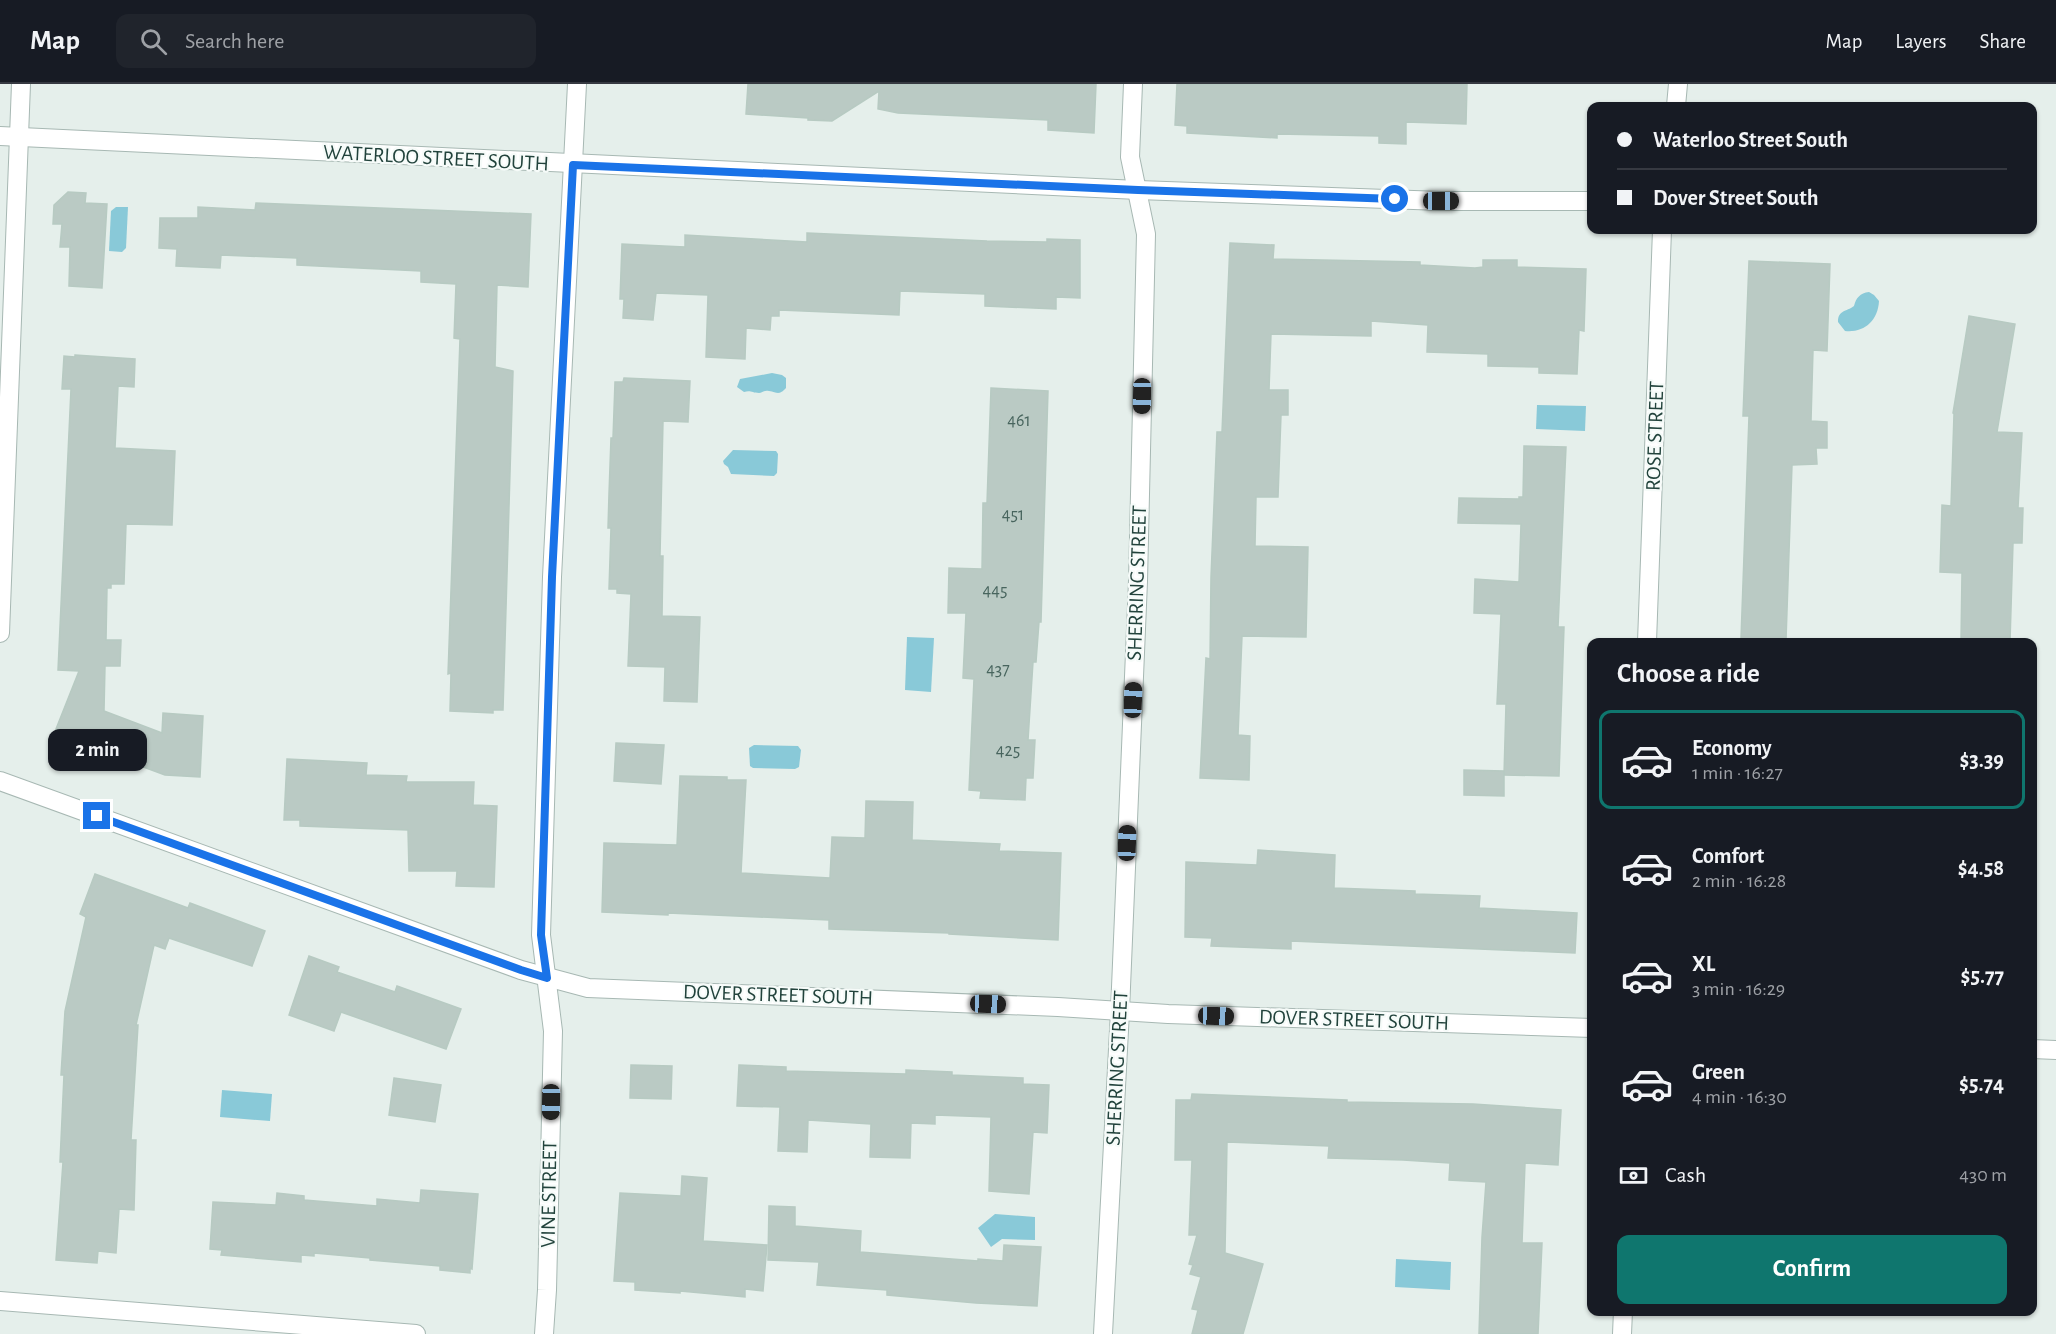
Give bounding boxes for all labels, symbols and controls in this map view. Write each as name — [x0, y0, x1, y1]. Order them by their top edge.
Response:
search box — [116, 14, 536, 68]
icon: search — [137, 25, 170, 58]
text: Map — [30, 27, 80, 55]
text: Search here — [185, 30, 284, 52]
text: Map — [1826, 31, 1862, 52]
text: Layers — [1895, 31, 1946, 52]
text: Share — [1979, 31, 2026, 52]
text: Waterloo Street South — [1653, 129, 1848, 151]
street label: WATERLOO STREET SOUTH — [323, 142, 549, 174]
route start — [1381, 185, 1408, 212]
text: Dover Street South — [1653, 187, 1819, 209]
car — [1423, 192, 1459, 210]
car — [1133, 378, 1151, 414]
street label: ROSE STREET — [1643, 380, 1667, 492]
house number: 461 — [1007, 412, 1031, 430]
street label: SHERRING STREET — [1124, 505, 1150, 661]
house number: 451 — [1002, 506, 1024, 524]
house number: 445 — [983, 582, 1007, 600]
text: Choose a ride — [1617, 660, 1760, 687]
house number: 437 — [986, 661, 1010, 679]
car — [1123, 682, 1143, 718]
callout: 2 min — [48, 729, 146, 771]
icon: car — [1620, 733, 1674, 787]
text: Economy — [1692, 737, 1772, 759]
text: 2 min — [75, 740, 120, 760]
house number: 425 — [996, 742, 1020, 760]
text: $3.39 — [1959, 749, 2004, 771]
text: 1 min · 16:27 — [1692, 763, 1783, 783]
route end — [83, 802, 110, 829]
car — [1117, 825, 1137, 861]
icon: car — [1620, 841, 1674, 895]
text: Comfort — [1692, 845, 1764, 867]
text: $4.58 — [1958, 857, 2004, 879]
text: 2 min · 16:28 — [1692, 871, 1786, 891]
icon: car — [1620, 949, 1674, 1003]
text: XL — [1692, 953, 1715, 975]
text: $5.77 — [1961, 965, 2004, 987]
text: 3 min · 16:29 — [1692, 979, 1785, 999]
street label: DOVER STREET SOUTH — [683, 981, 873, 1009]
street label: SHERRING STREET — [1102, 990, 1132, 1146]
car — [970, 994, 1006, 1014]
car — [1198, 1006, 1234, 1026]
street label: DOVER STREET SOUTH — [1259, 1006, 1449, 1034]
icon: car — [1620, 1057, 1674, 1111]
text: Green — [1692, 1061, 1745, 1083]
text: $5.74 — [1959, 1073, 2004, 1095]
car — [542, 1084, 560, 1120]
text: 4 min · 16:30 — [1692, 1087, 1787, 1107]
street label: VINE STREET — [538, 1140, 560, 1248]
icon: cash — [1617, 1159, 1650, 1192]
text: Cash — [1665, 1164, 1706, 1186]
text: 430 m — [1959, 1165, 2007, 1185]
button: Confirm — [1617, 1235, 2007, 1304]

